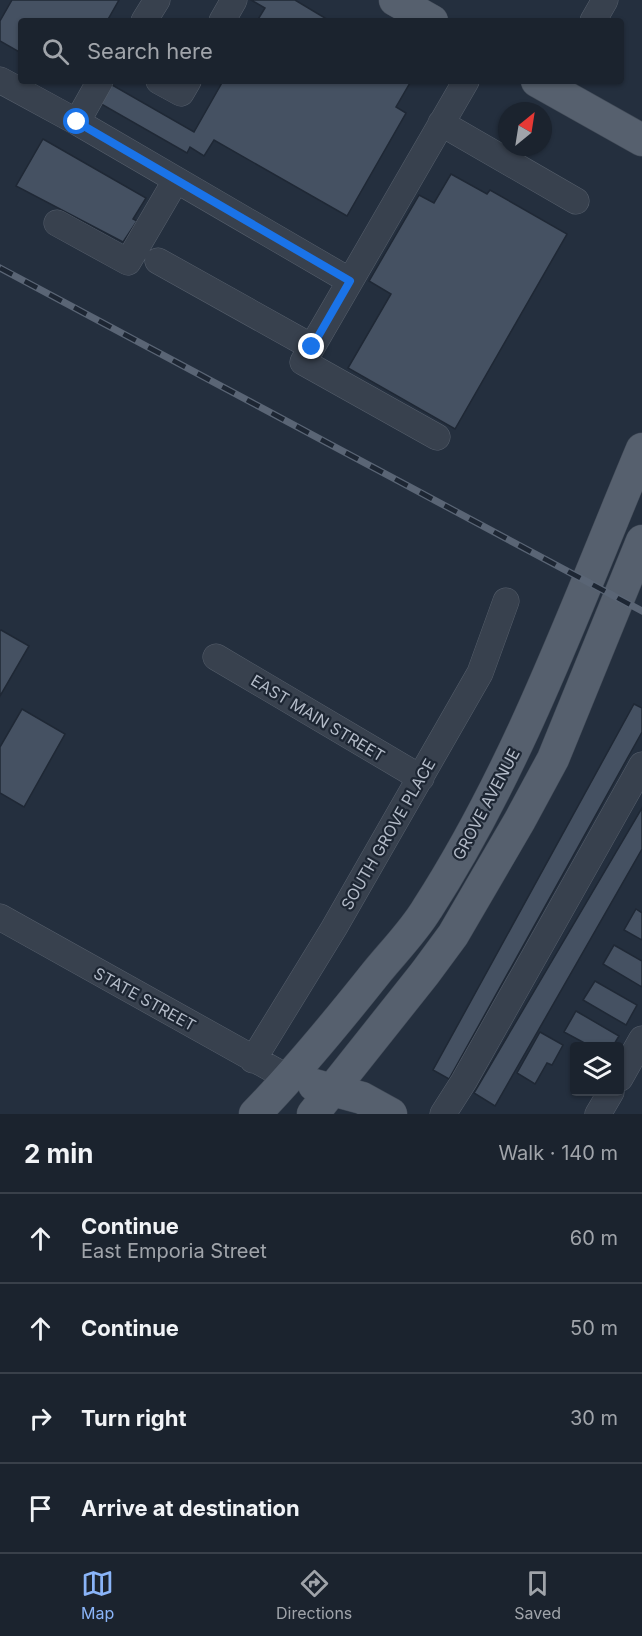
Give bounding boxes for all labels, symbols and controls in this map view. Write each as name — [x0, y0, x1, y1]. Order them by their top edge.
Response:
search box — [18, 18, 624, 84]
icon: search — [39, 35, 72, 68]
text: Search here — [87, 38, 213, 64]
north arrow — [498, 102, 552, 156]
route start — [63, 108, 89, 134]
route end — [298, 333, 324, 359]
street label: EAST MAIN STREET — [247, 670, 389, 766]
street label: GROVE AVENUE — [448, 745, 524, 863]
street label: SOUTH GROVE PLACE — [337, 755, 439, 913]
street label: STATE STREET — [90, 963, 200, 1035]
map controls — [570, 1042, 624, 1096]
button: layers — [570, 1042, 624, 1096]
text: 2 min — [24, 1138, 94, 1169]
text: Walk · 140 m — [498, 1141, 618, 1165]
text: Continue — [81, 1213, 179, 1239]
icon: ahead — [24, 1222, 57, 1255]
text: 60 m — [570, 1226, 618, 1250]
text: East Emporia Street — [81, 1239, 267, 1263]
icon: ahead — [24, 1312, 57, 1345]
text: Continue — [81, 1315, 179, 1341]
text: 50 m — [570, 1316, 618, 1340]
icon: right — [24, 1402, 57, 1435]
text: Turn right — [81, 1405, 187, 1431]
text: 30 m — [570, 1406, 618, 1430]
icon: arrive — [24, 1492, 57, 1525]
text: Arrive at destination — [81, 1495, 300, 1521]
tab: Map — [81, 1567, 114, 1623]
tab: Directions — [276, 1567, 352, 1623]
tab: Saved — [514, 1567, 561, 1623]

